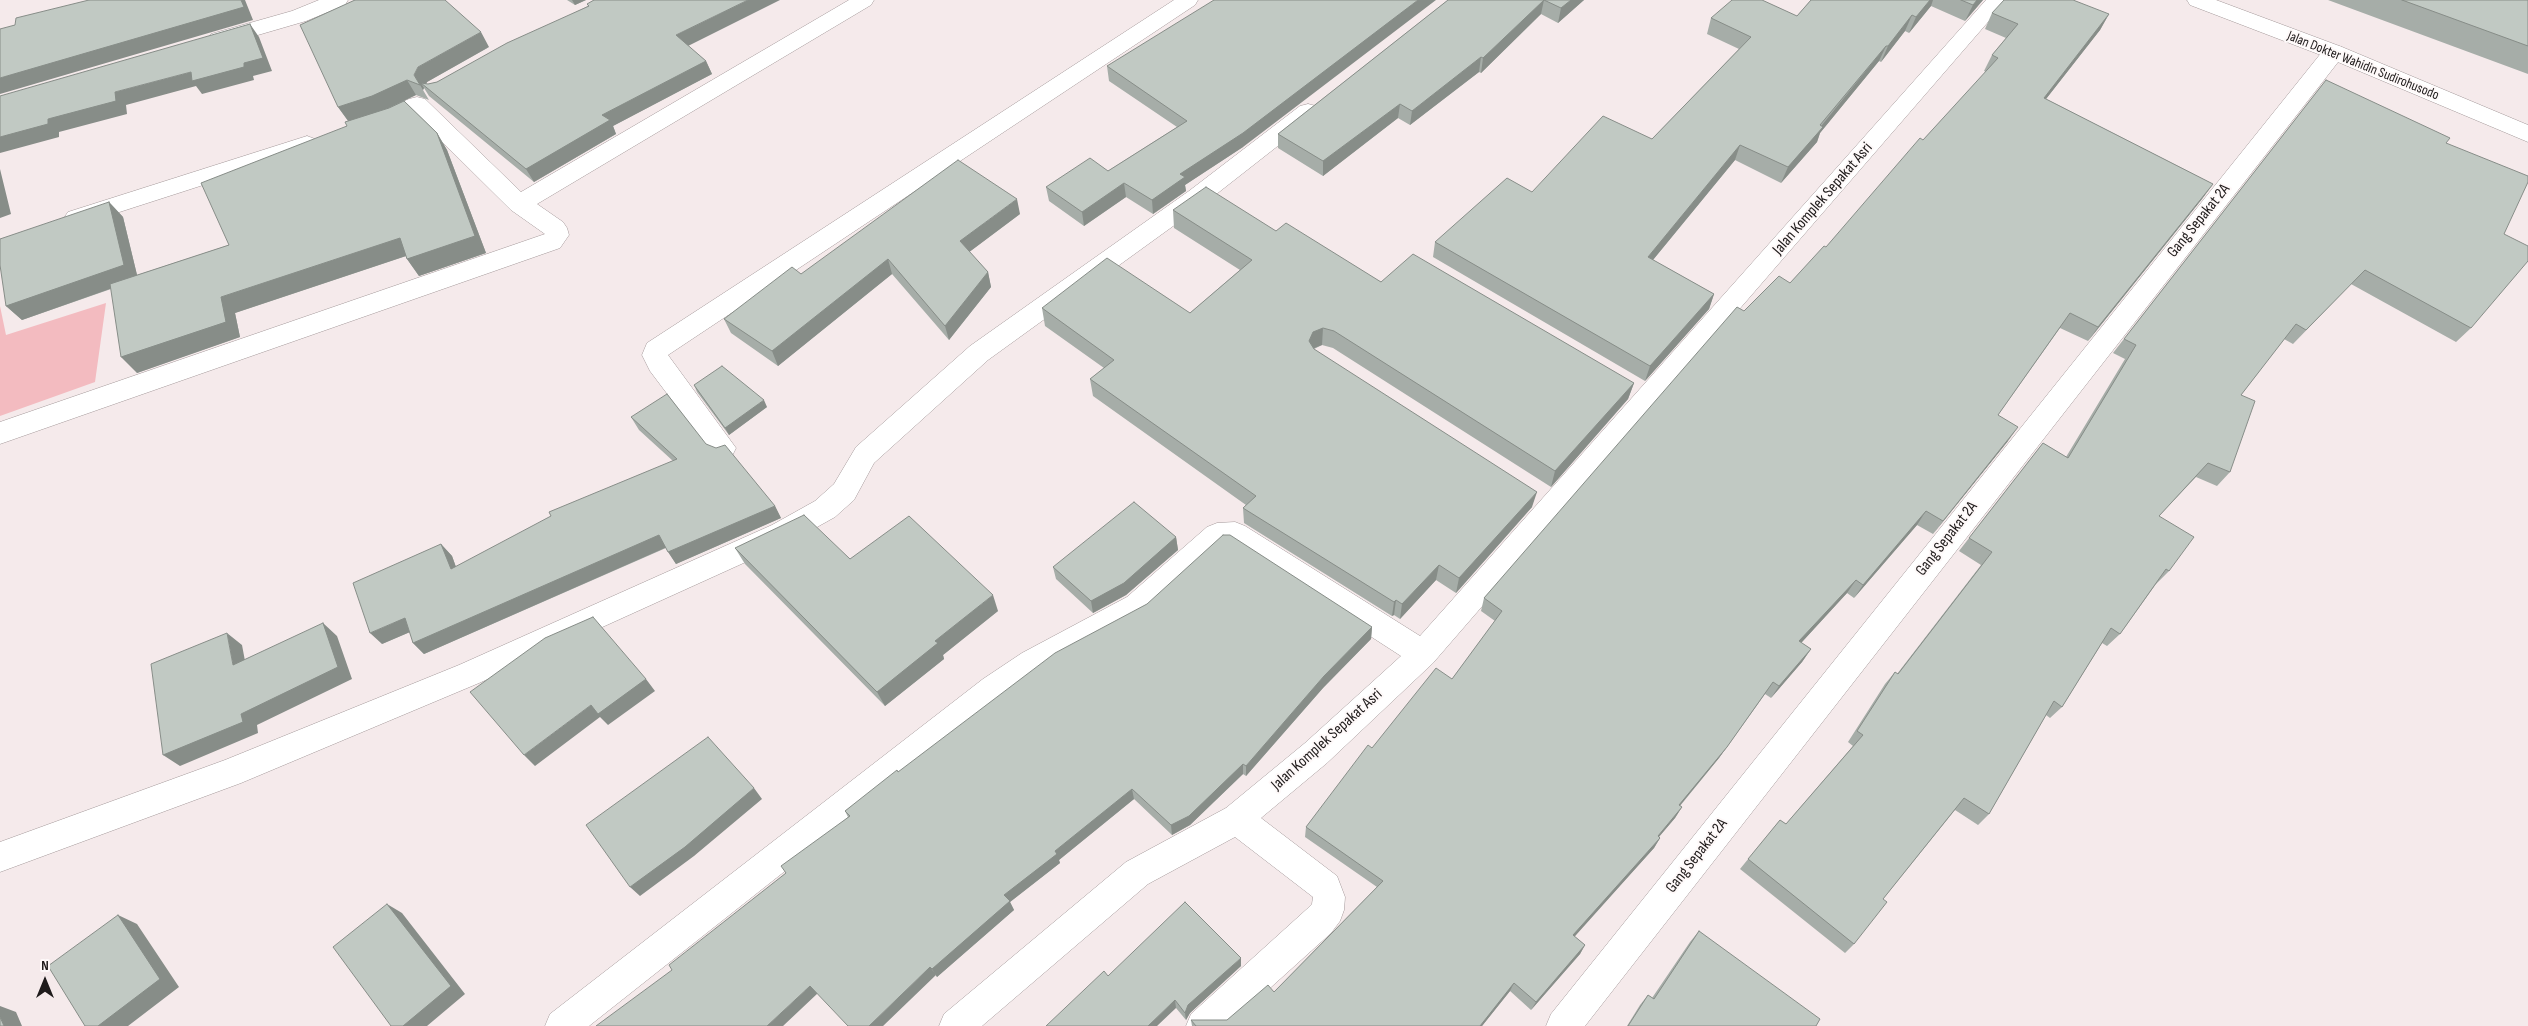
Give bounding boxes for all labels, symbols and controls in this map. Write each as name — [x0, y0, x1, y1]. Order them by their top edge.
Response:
street label: Jalan Dokter Wahidin Sudirohusodo — [2285, 28, 2441, 104]
street label: Jalan Komplek Sepakat Asri — [1769, 139, 1877, 259]
street label: Gang Sepakat 2A — [2164, 180, 2234, 262]
street label: Gang Sepakat 2A — [1912, 498, 1982, 580]
street label: Jalan Komplek Sepakat Asri — [1268, 685, 1386, 795]
street label: Gang Sepakat 2A — [1662, 815, 1732, 897]
north arrow — [20, 956, 70, 1006]
text: N — [41, 957, 49, 974]

